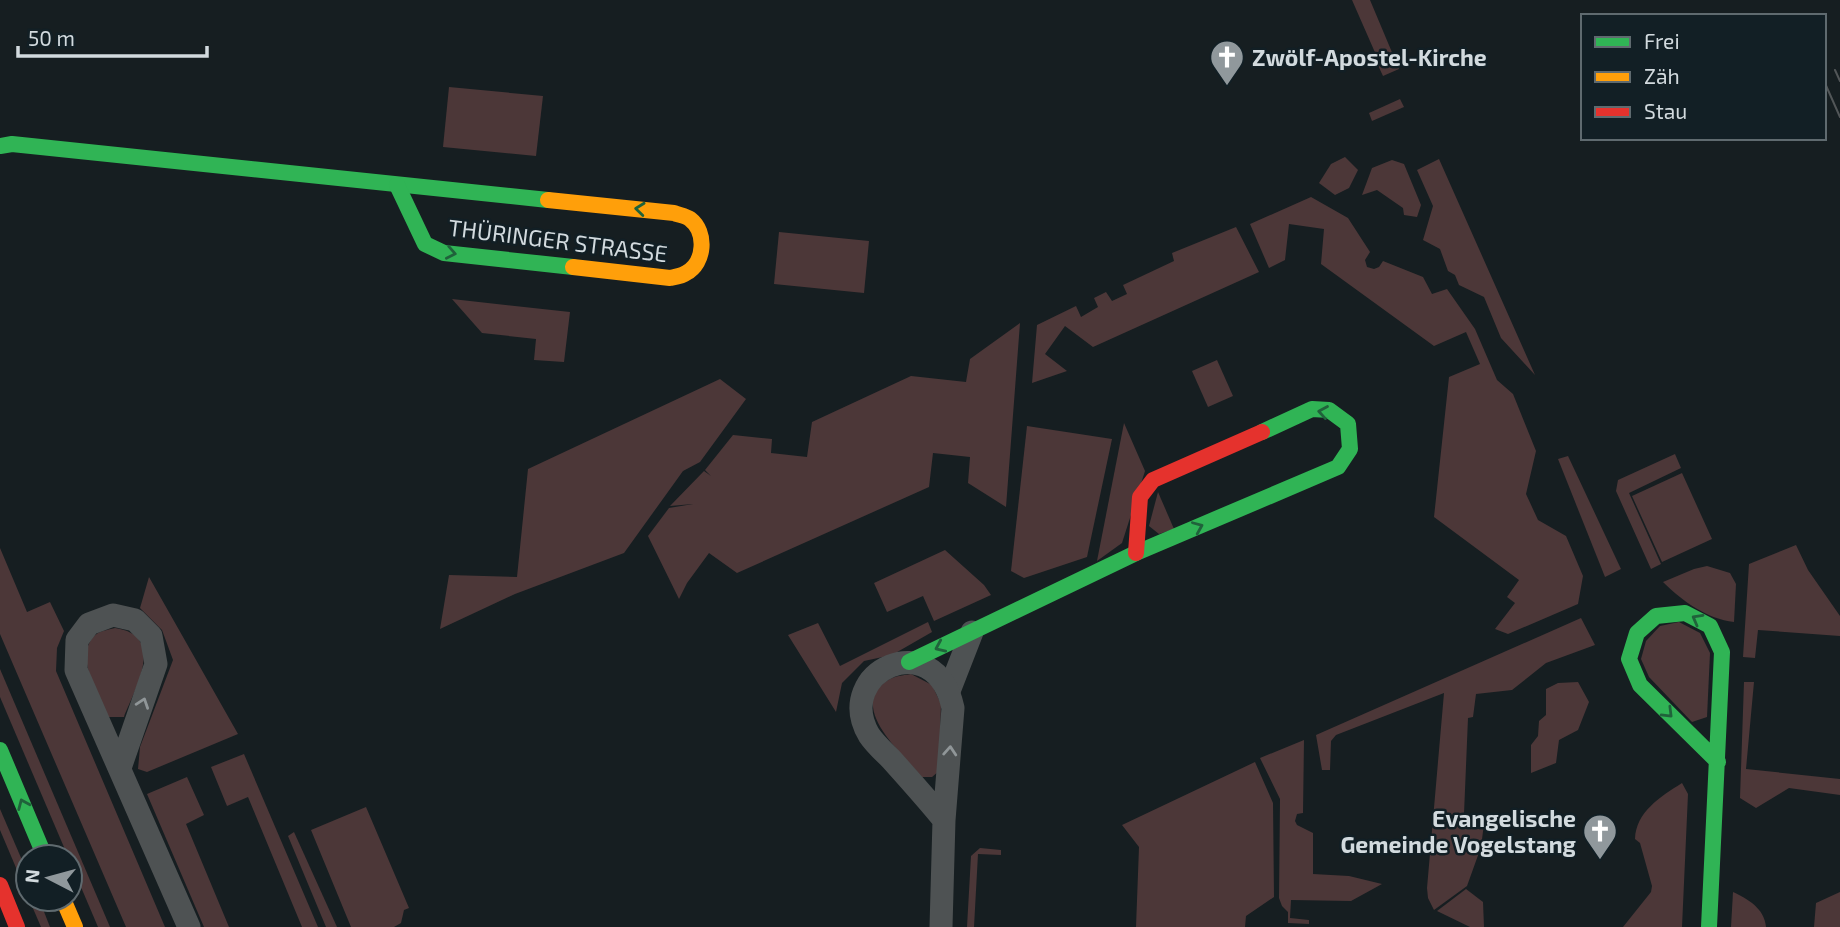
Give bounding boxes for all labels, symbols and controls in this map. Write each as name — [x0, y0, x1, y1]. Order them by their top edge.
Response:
scale bar — [18, 14, 206, 58]
legend — [1581, 14, 1826, 140]
text: 50 m — [28, 25, 75, 50]
text: Frei — [1644, 28, 1680, 53]
church icon: Zwölf-Apostel-Kirche — [1208, 38, 1246, 87]
place label: Zwölf-Apostel-Kirche — [1252, 43, 1487, 71]
text: Zäh — [1644, 63, 1680, 88]
text: Stau — [1644, 98, 1687, 123]
one-way arrow — [634, 202, 645, 217]
street label: THÜRINGER STRASSE — [447, 213, 669, 267]
one-way arrow — [445, 245, 457, 260]
one-way arrow — [1317, 405, 1328, 420]
one-way arrow — [1192, 521, 1204, 535]
one-way arrow — [1692, 614, 1705, 627]
one-way arrow — [935, 638, 947, 652]
one-way arrow — [135, 698, 149, 710]
one-way arrow — [1660, 705, 1673, 718]
one-way arrow — [942, 746, 957, 757]
one-way arrow — [17, 798, 31, 811]
place label: Evangelische Gemeinde Vogelstang — [1340, 804, 1577, 858]
church icon: Evangelische Gemeinde Vogelstang — [1581, 812, 1619, 861]
north arrow — [14, 843, 84, 913]
text: N — [19, 868, 44, 884]

